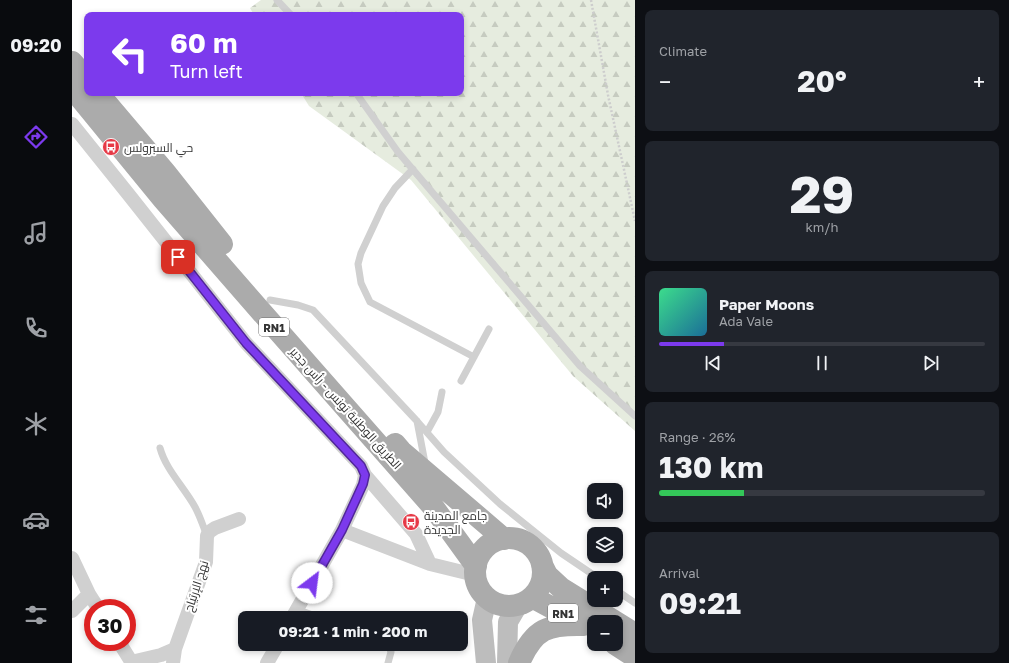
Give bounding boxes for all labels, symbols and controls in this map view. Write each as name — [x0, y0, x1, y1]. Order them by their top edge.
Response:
text: 60 m — [170, 26, 237, 59]
icon: left — [104, 28, 156, 80]
text: 09:20 — [10, 34, 62, 56]
text: Climate — [659, 43, 707, 59]
text: Turn left — [170, 60, 243, 82]
text: 20° — [797, 63, 847, 99]
text: − — [659, 68, 671, 95]
text: + — [973, 68, 985, 95]
icon: directions — [22, 123, 50, 151]
bus stop icon: حي السبرولس — [101, 137, 121, 157]
place label: حي السبرولس — [124, 140, 193, 158]
text: 29 — [790, 162, 854, 224]
icon: music — [22, 219, 50, 247]
text: km/h — [805, 219, 839, 235]
pin — [161, 240, 195, 274]
icon: arrive — [167, 246, 189, 268]
text: Paper Moons — [719, 295, 814, 313]
text: Ada Vale — [719, 313, 773, 329]
icon: phone — [22, 314, 50, 342]
road number: RN1 — [259, 318, 289, 336]
street label: الطريق الوطنية تونس - رأس جدير — [287, 343, 405, 472]
icon: previous — [702, 352, 724, 374]
icon: pause — [811, 352, 833, 374]
icon: next — [920, 352, 942, 374]
icon: climate — [22, 410, 50, 438]
text: Range · 26% — [659, 429, 735, 445]
text: 130 km — [659, 449, 763, 485]
map controls — [587, 483, 623, 651]
button: sound — [587, 483, 623, 519]
icon: car — [22, 506, 50, 534]
place label: جامع المدينة الجديدة — [424, 508, 487, 537]
bus stop icon: جامع المدينة الجديدة — [401, 512, 421, 532]
button: layers — [587, 527, 623, 563]
street label: نهج الإرتياح — [181, 558, 212, 614]
position arrow — [291, 562, 333, 604]
text: Arrival — [659, 565, 700, 581]
button: + — [587, 571, 623, 607]
text: 09:21 — [659, 585, 741, 621]
speed limit sign: 30 — [84, 599, 136, 651]
icon: filters — [22, 601, 50, 629]
road number: RN1 — [548, 604, 578, 622]
button: − — [587, 615, 623, 651]
text: 09:21 · 1 min · 200 m — [279, 622, 427, 640]

